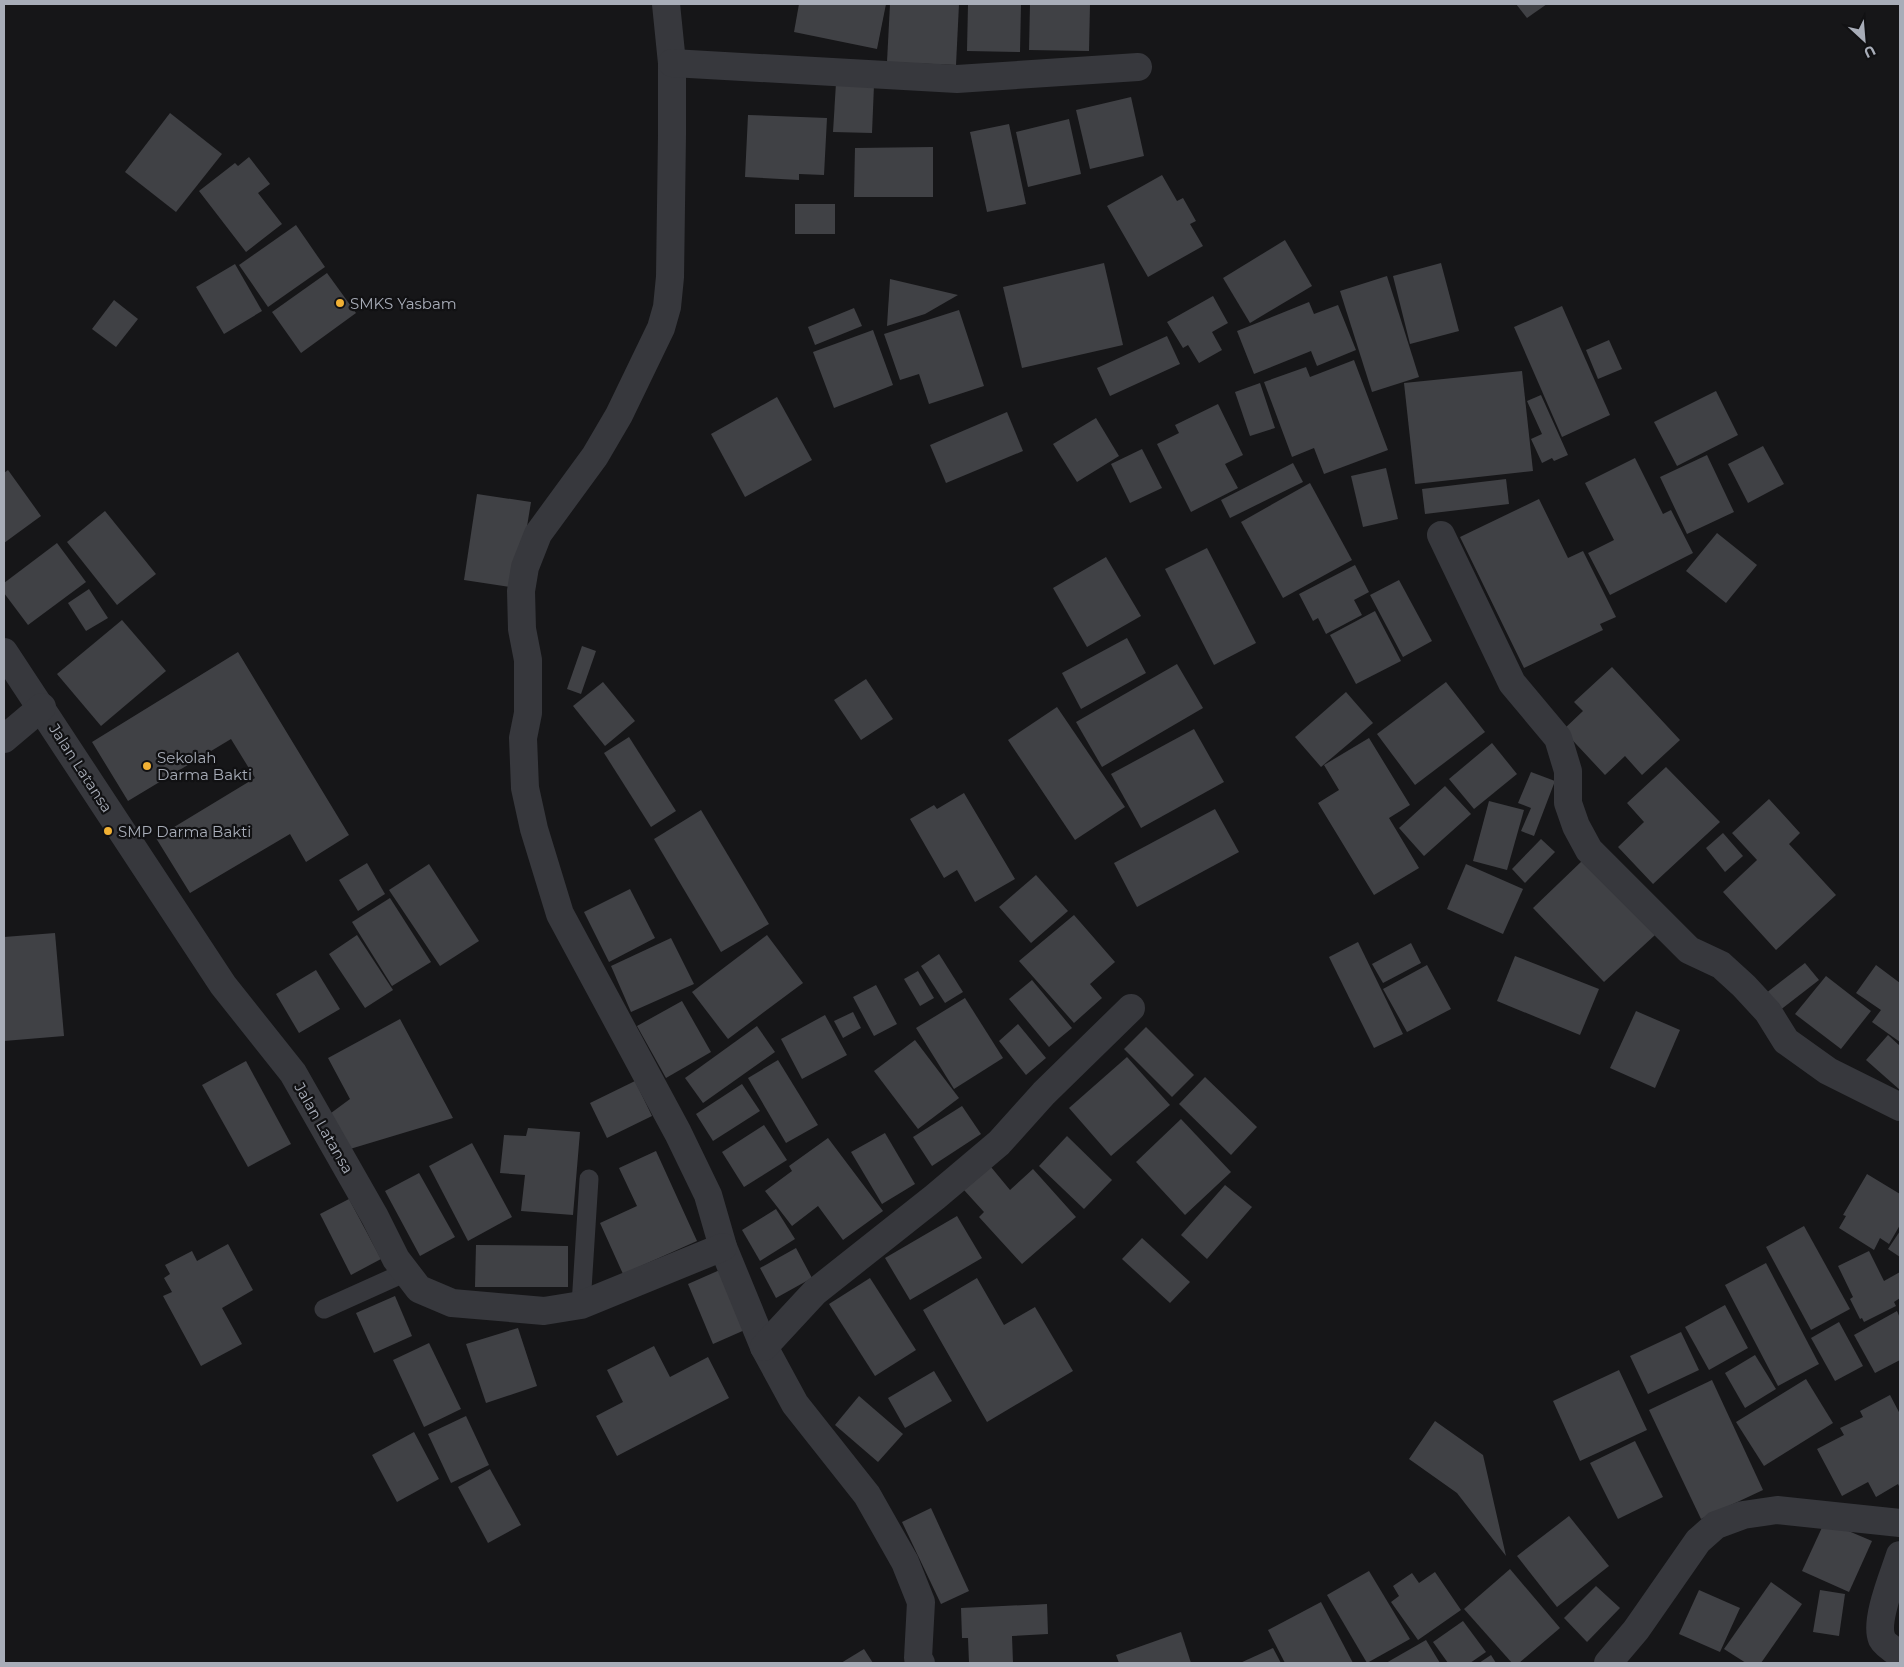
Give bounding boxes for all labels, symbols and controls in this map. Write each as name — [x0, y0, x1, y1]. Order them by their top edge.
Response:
north arrow — [1839, 15, 1889, 65]
text: U — [1861, 41, 1879, 62]
place label: SMKS Yasbam — [350, 294, 457, 313]
marker: SMKS Yasbam — [334, 297, 346, 309]
street label: Jalan Latansa — [45, 719, 117, 816]
place label: Sekolah Darma Bakti — [157, 748, 252, 784]
marker: Sekolah Darma Bakti — [141, 760, 153, 772]
place label: SMP Darma Bakti — [118, 822, 251, 841]
marker: SMP Darma Bakti — [102, 825, 114, 837]
street label: Jalan Latansa — [290, 1078, 358, 1177]

